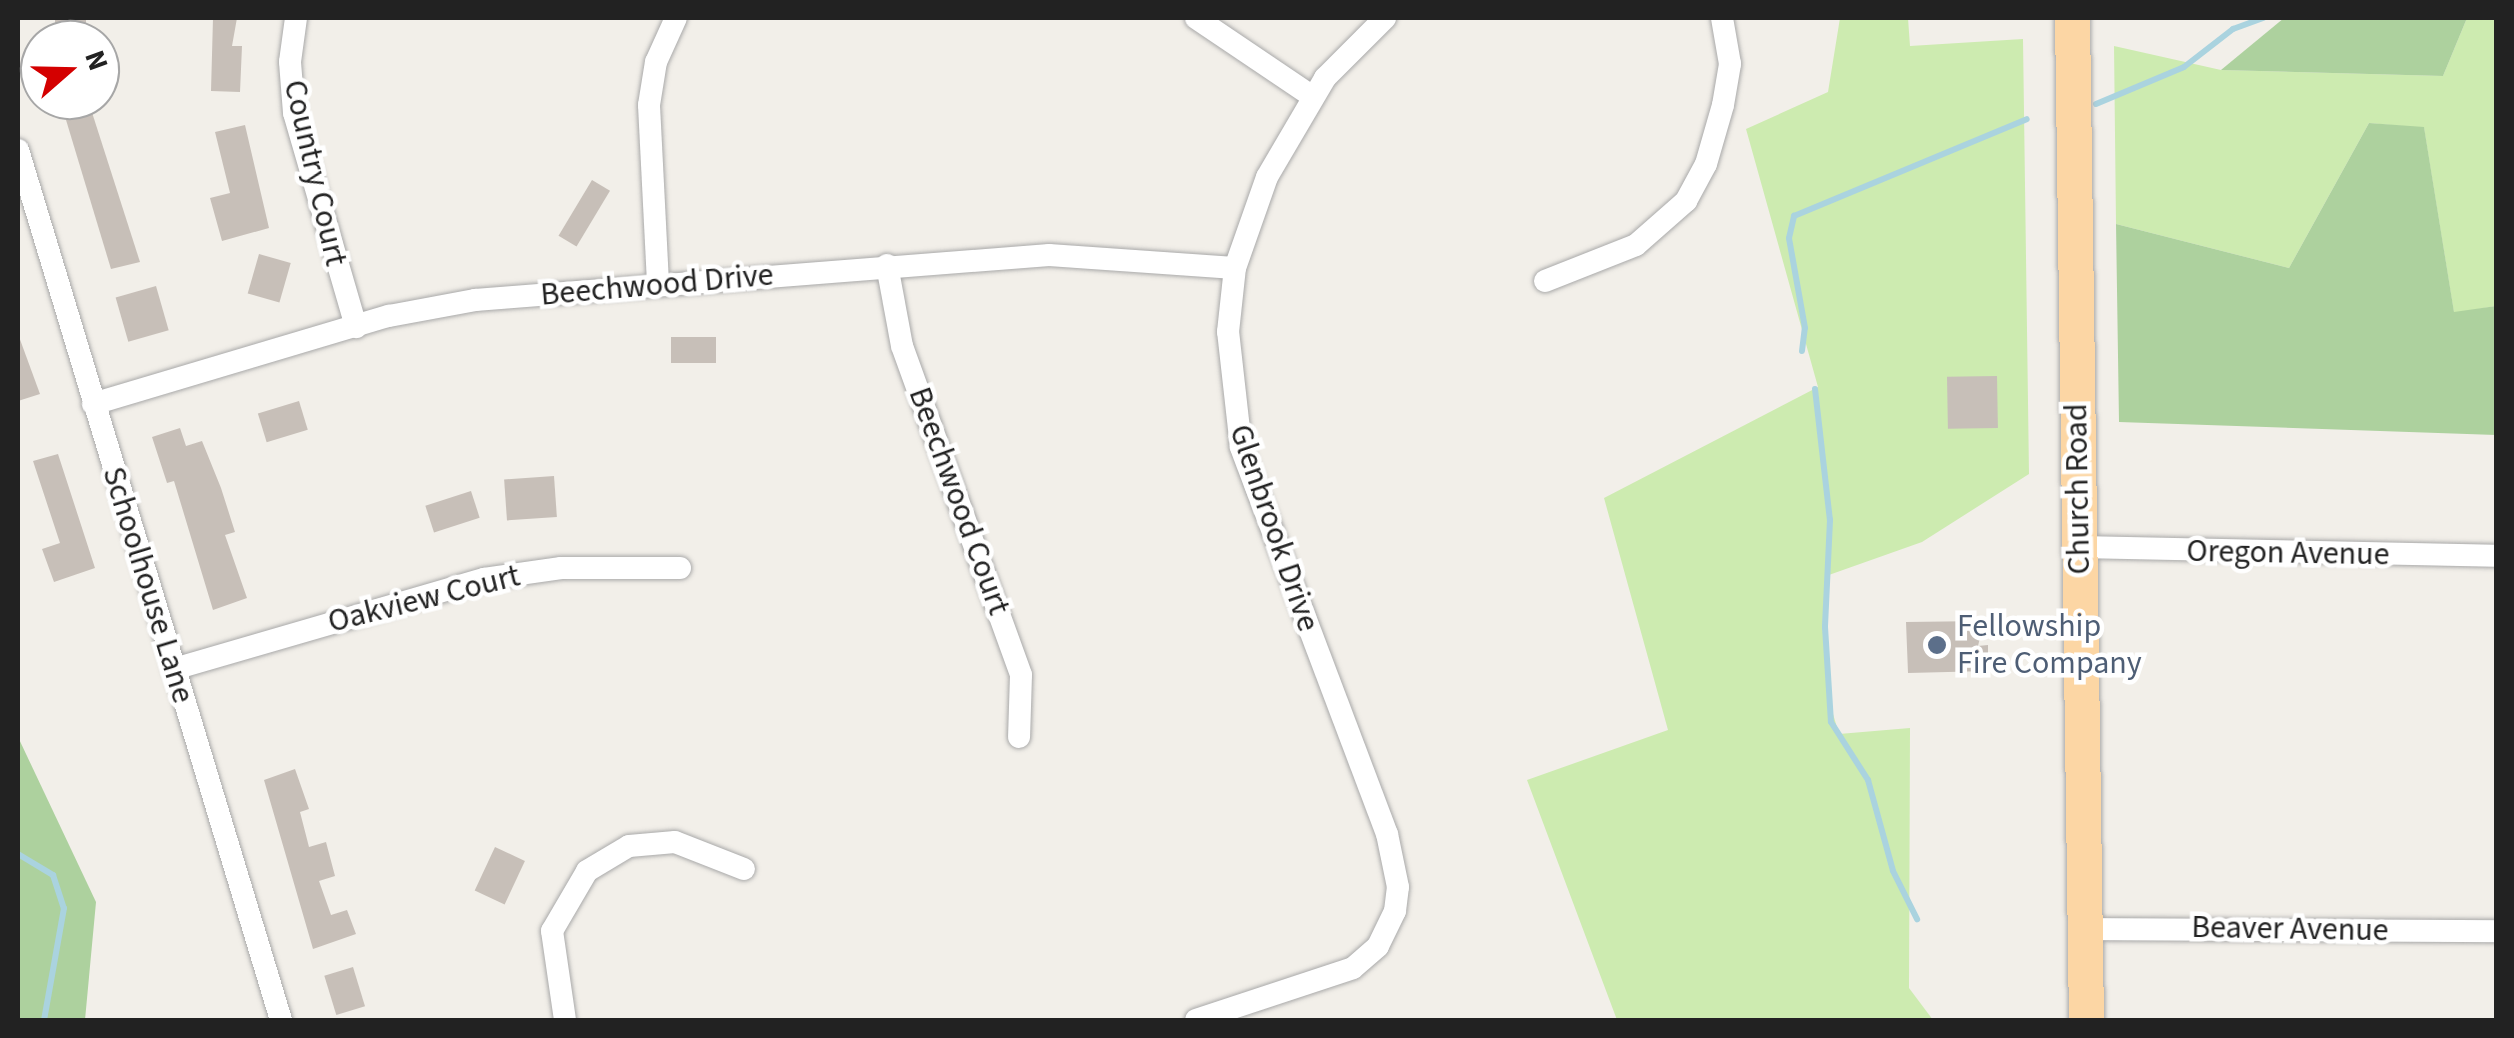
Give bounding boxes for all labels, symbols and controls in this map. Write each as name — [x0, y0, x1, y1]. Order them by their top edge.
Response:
north arrow — [20, 20, 120, 120]
text: N — [74, 45, 118, 76]
street label: Country Court — [275, 76, 355, 270]
street label: Beechwood Drive — [539, 256, 775, 314]
street label: Beechwood Court — [900, 382, 1018, 620]
street label: Church Road — [2057, 403, 2099, 575]
street label: Glenbrook Drive — [1221, 420, 1327, 636]
street label: Schoolhouse Lane — [94, 462, 202, 708]
street label: Oregon Avenue — [2186, 532, 2390, 574]
street label: Oakview Court — [324, 557, 524, 641]
place label: Fellowship Fire Company — [1957, 608, 2142, 683]
marker: Fellowship Fire Company — [1926, 634, 1948, 656]
street label: Beaver Avenue — [2191, 908, 2389, 950]

